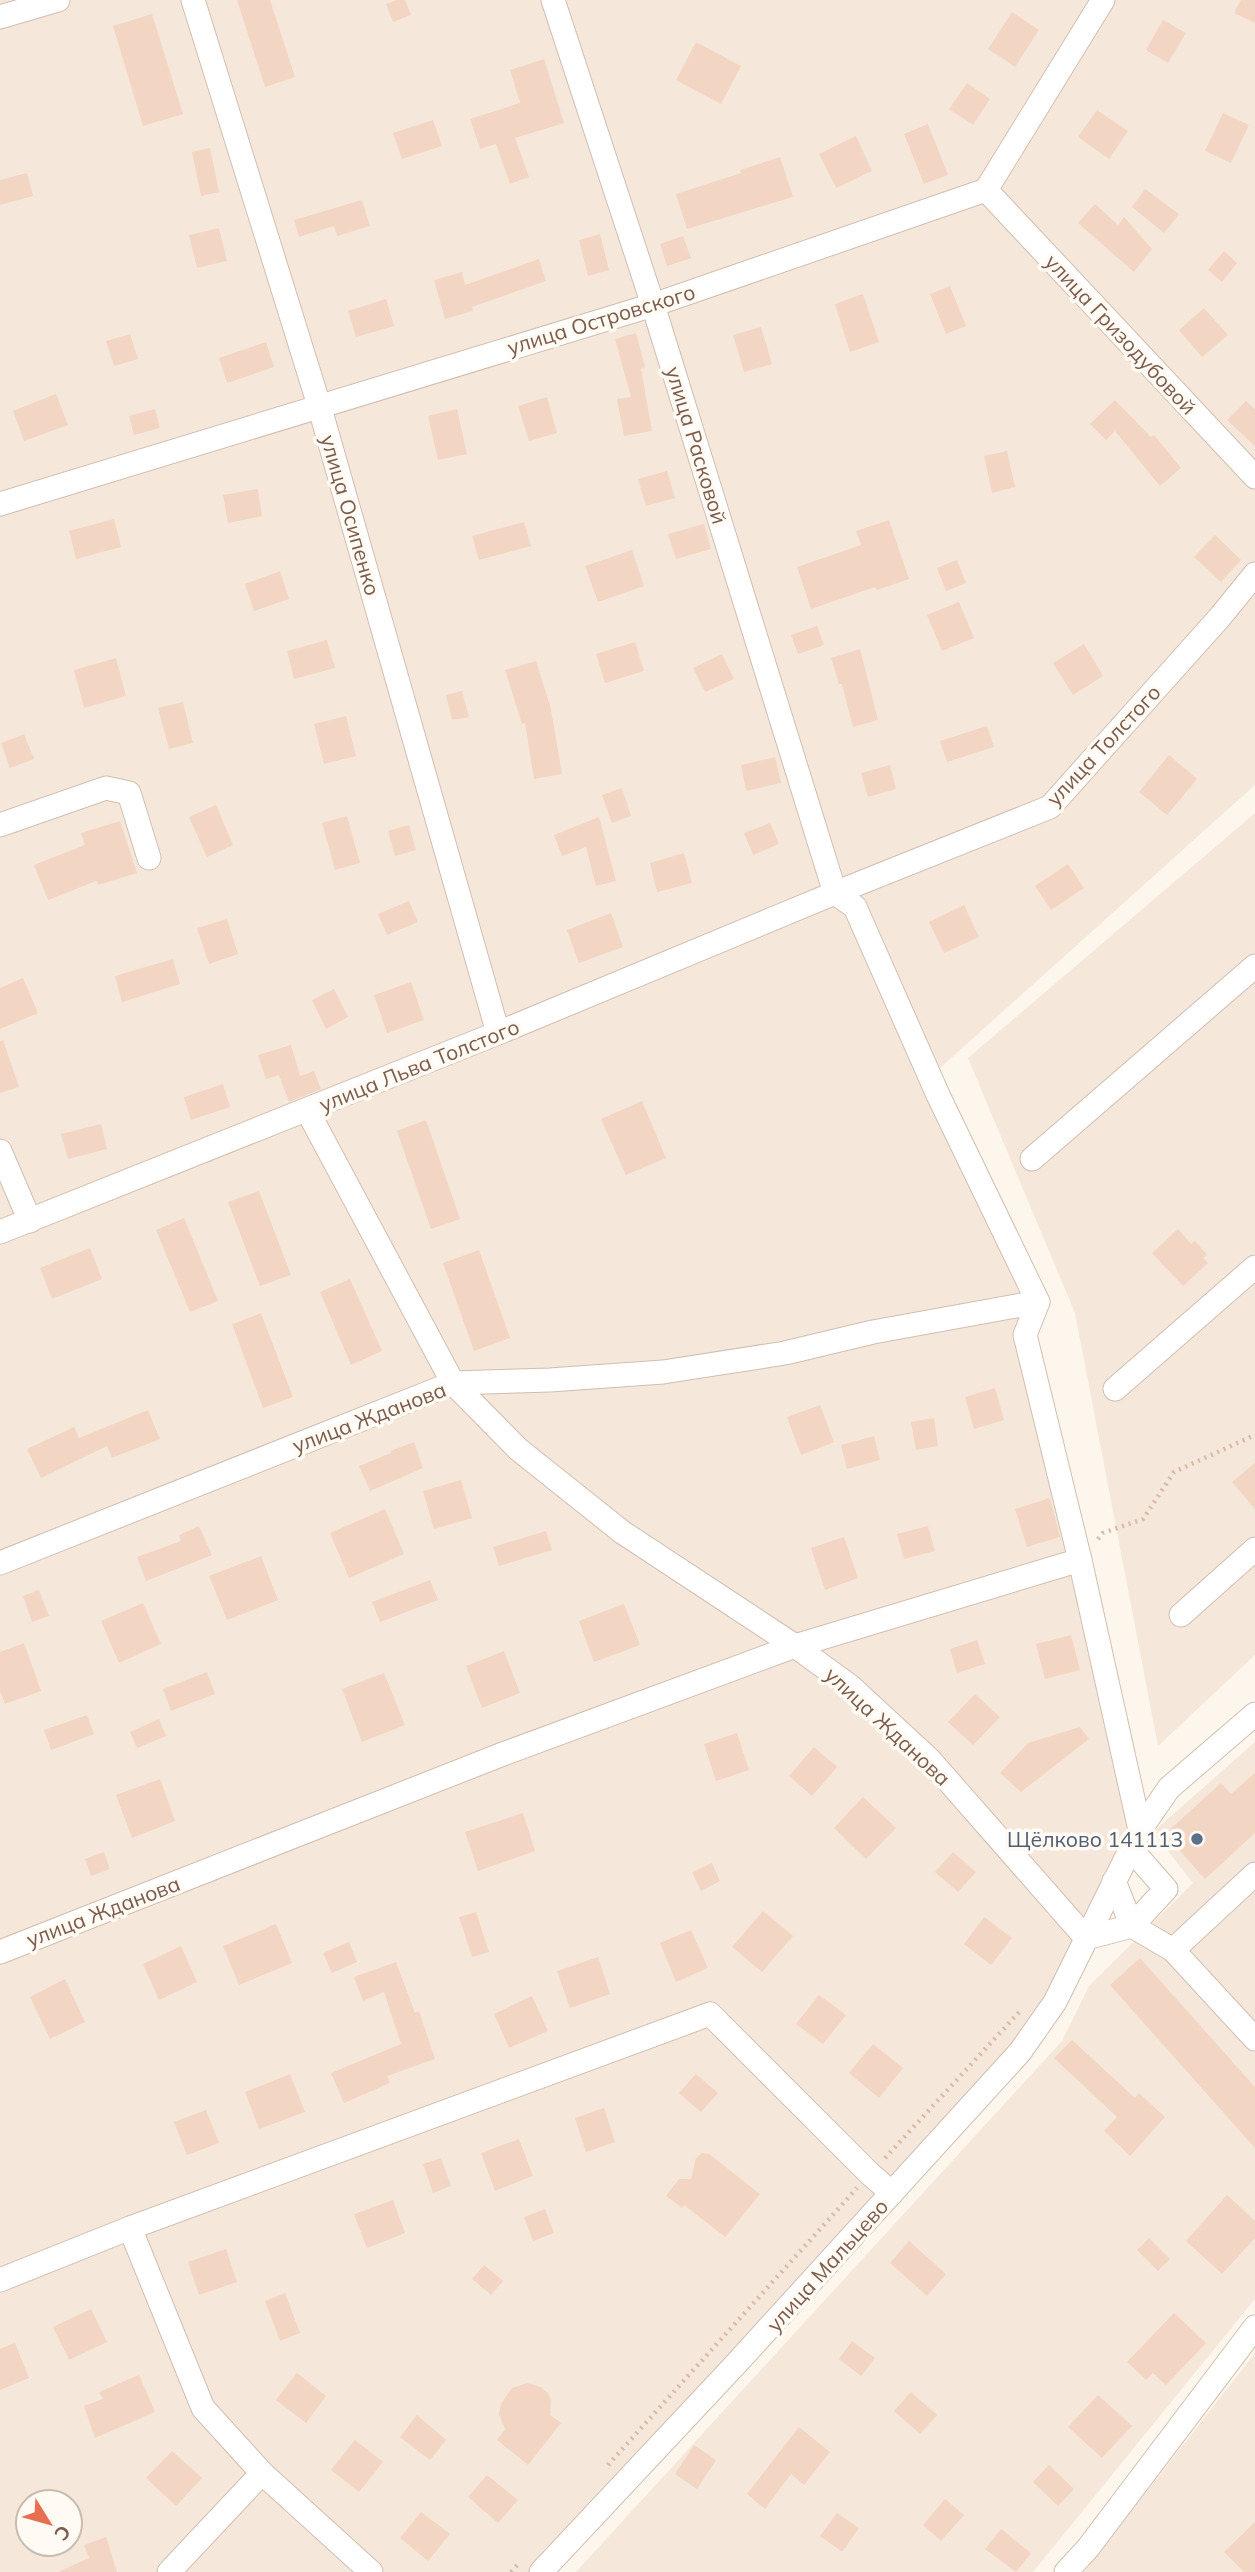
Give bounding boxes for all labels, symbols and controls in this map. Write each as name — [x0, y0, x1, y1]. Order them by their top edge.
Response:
street label: улица Гризодубовой — [1040, 248, 1202, 420]
street label: улица Островского — [504, 278, 698, 360]
street label: улица Расковой — [661, 363, 733, 527]
street label: улица Осипенко — [316, 432, 386, 598]
street label: улица Толстого — [1040, 679, 1166, 811]
street label: улица Льва Толстого — [315, 1013, 523, 1117]
street label: улица Жданова — [289, 1376, 449, 1458]
street label: улица Жданова — [820, 1661, 956, 1791]
place label: Щёлково 141113 — [1007, 1826, 1183, 1852]
marker: Щёлково 141113 — [1189, 1831, 1205, 1847]
street label: улица Жданова — [23, 1870, 183, 1952]
street label: улица Мальцево — [761, 2193, 893, 2337]
north arrow — [14, 2488, 84, 2558]
text: С — [49, 2521, 76, 2546]

